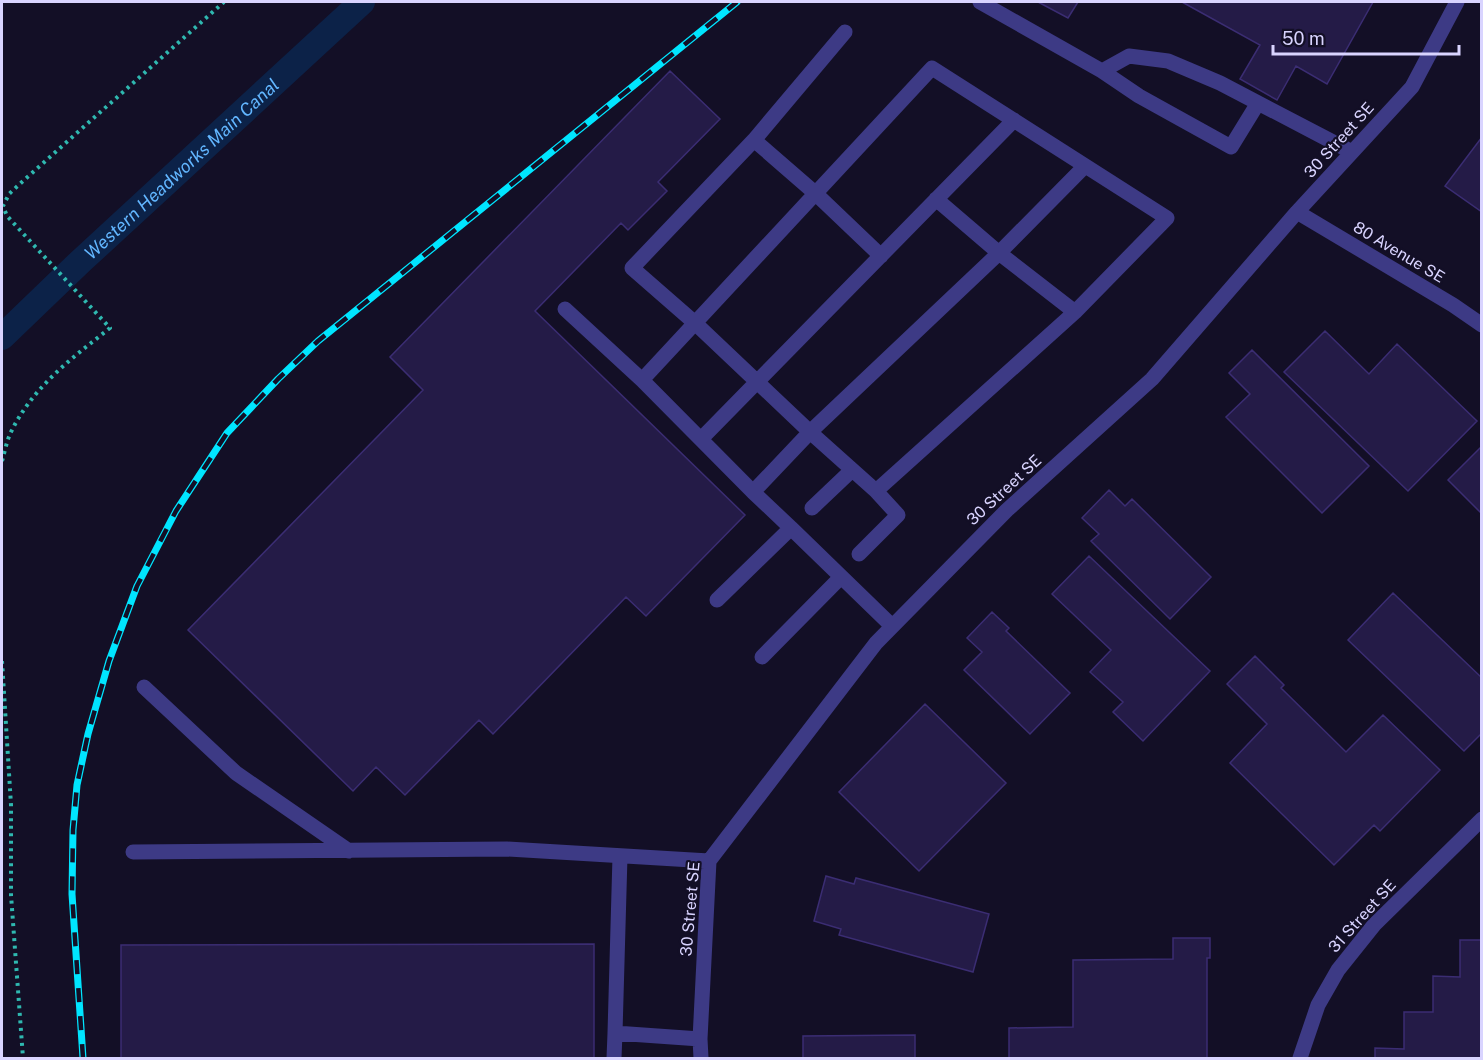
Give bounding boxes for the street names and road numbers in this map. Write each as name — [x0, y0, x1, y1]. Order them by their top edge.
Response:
street label: 30 Street SE — [1300, 98, 1378, 182]
street label: 80 Avenue SE — [1350, 217, 1448, 287]
street label: 30 Street SE — [963, 451, 1045, 529]
street label: 30 Street SE — [676, 861, 704, 957]
street label: 31 Street SE — [1324, 876, 1400, 956]

